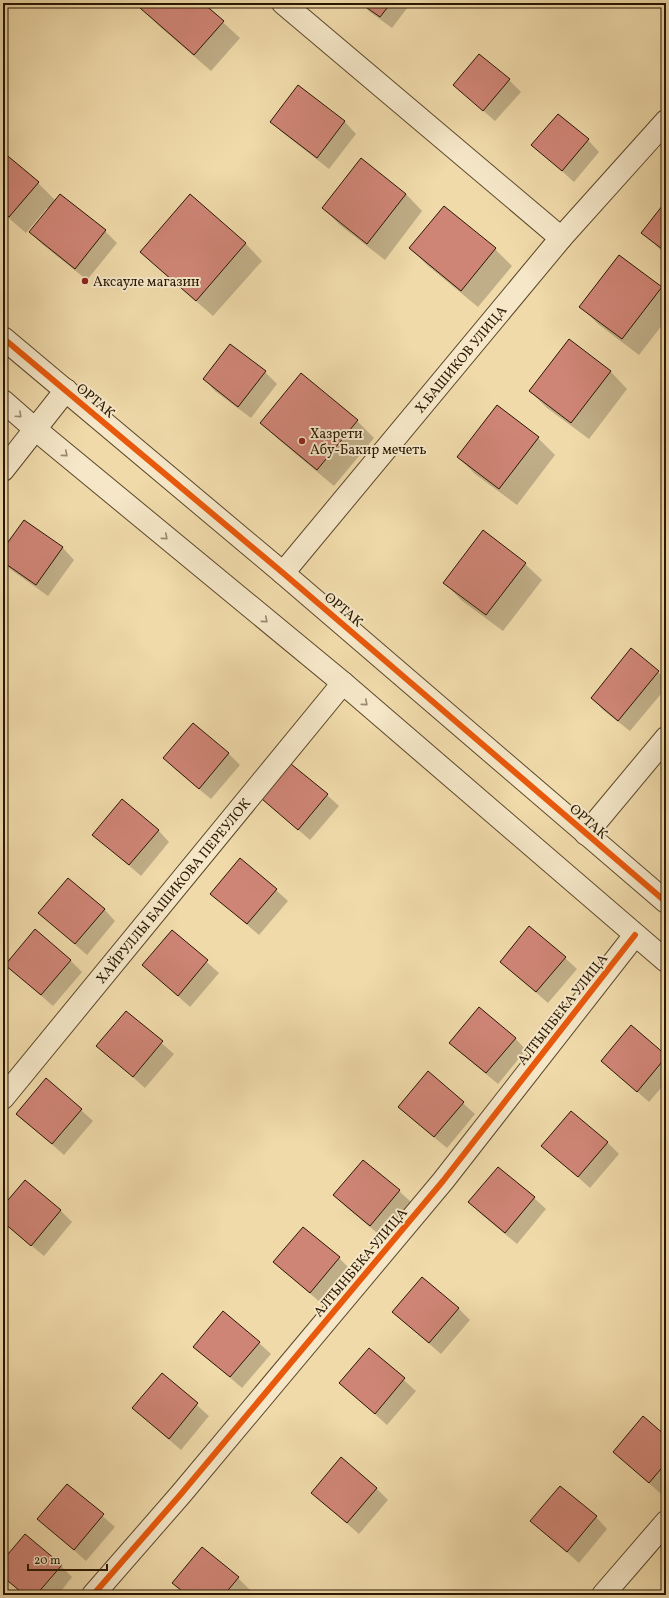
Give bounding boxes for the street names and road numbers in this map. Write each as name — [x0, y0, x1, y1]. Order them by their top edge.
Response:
street label: Х.БАШИКОВ УЛИЦА — [411, 302, 512, 418]
street label: ОРТАК — [72, 379, 119, 423]
street label: ОРТАК — [320, 588, 367, 632]
street label: ХАЙРУЛЛЫ БАШИКОВА ПЕРЕУЛОК — [92, 795, 256, 988]
street label: ОРТАК — [565, 800, 612, 844]
street label: АЛТЫНБЕКА УЛИЦА — [514, 950, 613, 1070]
street label: АЛТЫНБЕКА УЛИЦА — [310, 1204, 412, 1321]

